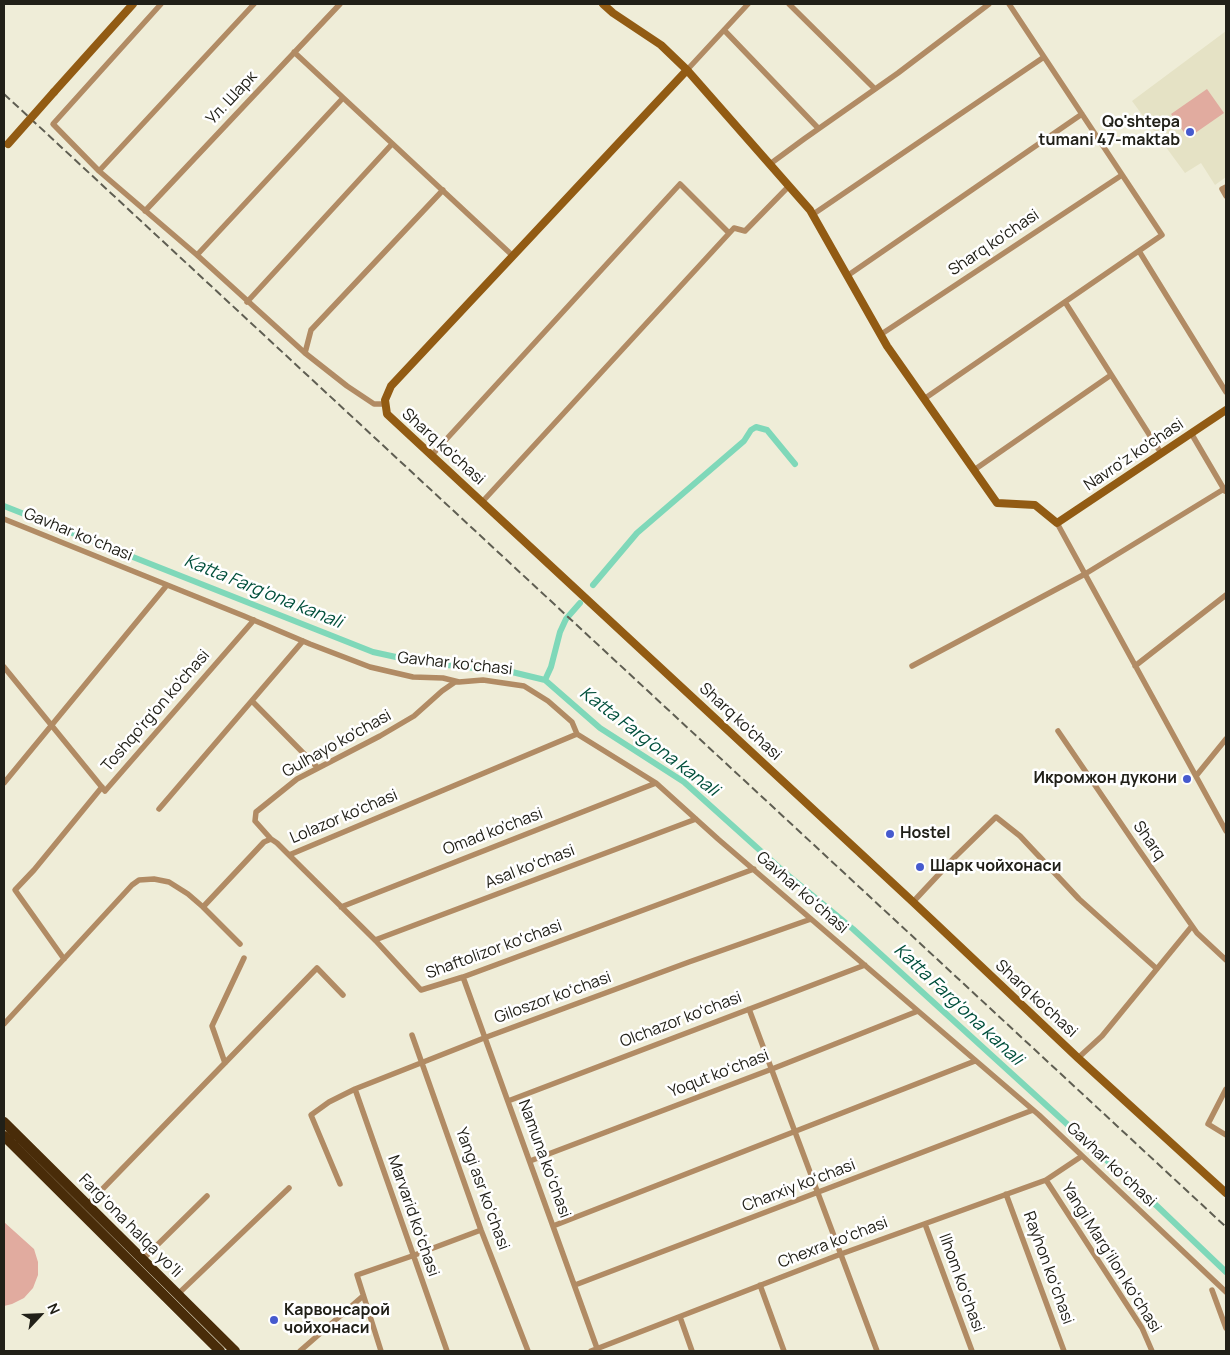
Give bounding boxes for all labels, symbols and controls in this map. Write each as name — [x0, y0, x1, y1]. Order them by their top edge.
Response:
street label: Ул. Шарк — [202, 67, 262, 129]
place label: Qo'shtepa tumani 47-maktab — [1039, 113, 1180, 151]
marker: Qo'shtepa tumani 47-maktab — [1184, 126, 1196, 138]
street label: Sharq ko'chasi — [945, 206, 1043, 280]
street label: Sharq ko'chasi — [398, 405, 488, 489]
street label: Navro'z ko'chasi — [1081, 415, 1187, 495]
street label: Gavhar koʻchasi — [21, 504, 135, 566]
water label: Katta Farg'ona kanali — [181, 550, 345, 634]
street label: Toshqo'rg'on ko'chasi — [98, 646, 214, 776]
street label: Gavhar koʻchasi — [397, 648, 513, 680]
street label: Sharq ko'chasi — [695, 679, 785, 765]
water label: Katta Farg'ona kanali — [575, 683, 723, 801]
street label: Gulhayo ko'chasi — [279, 706, 395, 782]
place label: Икромжон дукони — [1033, 769, 1177, 789]
marker: Икромжон дукони — [1181, 773, 1193, 785]
street label: Lolazor ko'chasi — [287, 786, 401, 848]
street label: Omad ko'chasi — [440, 804, 546, 860]
street label: Sharq — [1129, 818, 1169, 864]
place label: Hostel — [900, 824, 951, 844]
marker: Hostel — [884, 828, 896, 840]
street label: Asal koʻchasi — [482, 841, 578, 893]
street label: Gavhar koʻchasi — [752, 848, 852, 938]
place label: Шарк чойхонаси — [930, 857, 1061, 877]
marker: Шарк чойхонаси — [914, 861, 926, 873]
street label: Shaftolizor koʻchasi — [423, 916, 565, 984]
water label: Katta Farg'ona kanali — [889, 940, 1027, 1070]
street label: Sharq ko'chasi — [991, 956, 1081, 1042]
street label: Giloszor koʻchasi — [492, 968, 614, 1028]
street label: Olchazor koʻchasi — [617, 988, 745, 1052]
street label: Yoqut koʻchasi — [666, 1046, 772, 1102]
street label: Namuna koʻchasi — [514, 1097, 574, 1221]
street label: Gavhar koʻchasi — [1062, 1119, 1160, 1211]
street label: Yangi asr koʻchasi — [451, 1125, 513, 1253]
street label: Marvarid koʻchasi — [383, 1153, 443, 1279]
street label: Charxiy koʻchasi — [740, 1156, 858, 1216]
street label: Farg‘ona halqa yo‘li — [74, 1170, 186, 1282]
street label: Yangi Margʻilon koʻchasi — [1057, 1180, 1165, 1336]
street label: Rayhon koʻchasi — [1019, 1209, 1077, 1327]
street label: Chexra koʻchasi — [775, 1213, 891, 1273]
street label: Ilhom koʻchasi — [934, 1231, 988, 1335]
north arrow — [15, 1290, 65, 1340]
text: N — [43, 1300, 65, 1317]
place label: Карвонсарой чойхонаси — [284, 1301, 390, 1339]
marker: Карвонсарой чойхонаси — [268, 1314, 280, 1326]

